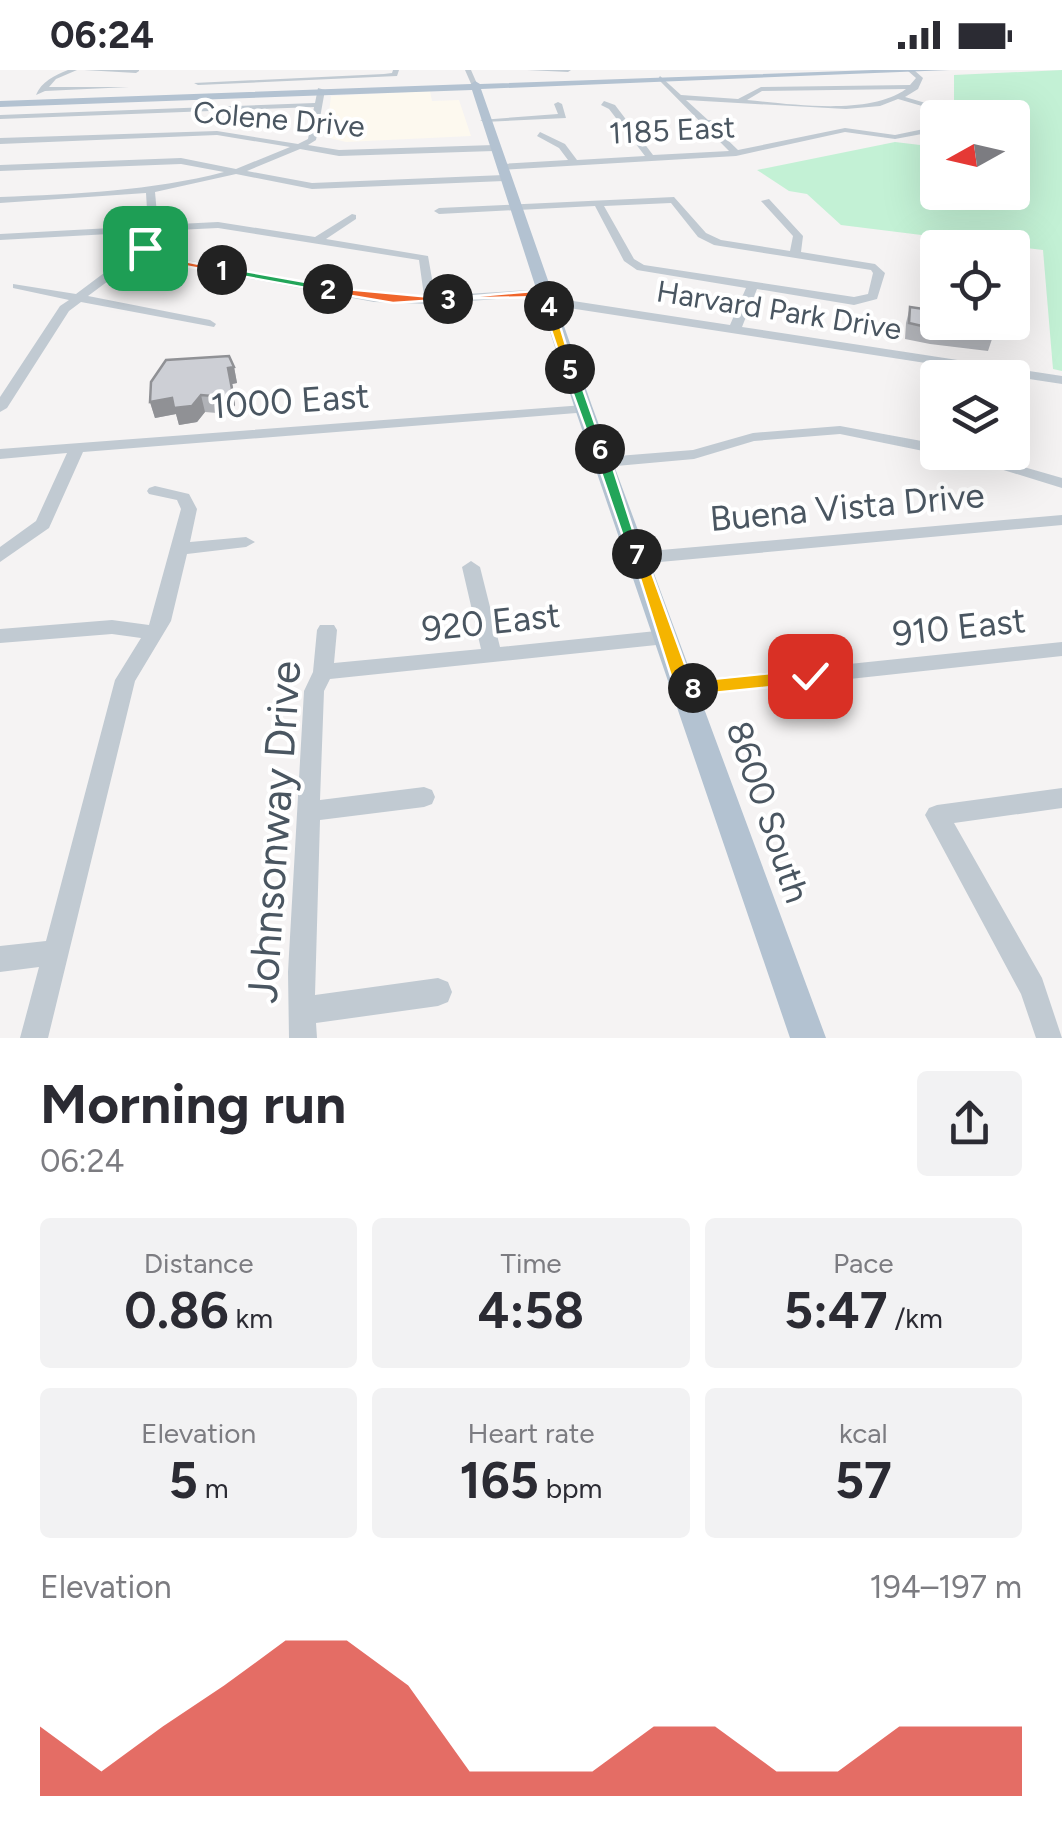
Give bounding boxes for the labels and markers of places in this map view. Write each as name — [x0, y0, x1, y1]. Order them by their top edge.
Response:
pin — [103, 206, 188, 291]
pin: 1 — [197, 245, 247, 295]
pin: 2 — [303, 264, 353, 314]
pin: 3 — [423, 274, 473, 324]
pin: 4 — [524, 281, 574, 331]
pin: 5 — [545, 344, 595, 394]
pin: 6 — [575, 424, 625, 474]
pin: 7 — [612, 529, 662, 579]
pin — [768, 634, 853, 719]
pin: 8 — [668, 663, 718, 713]

